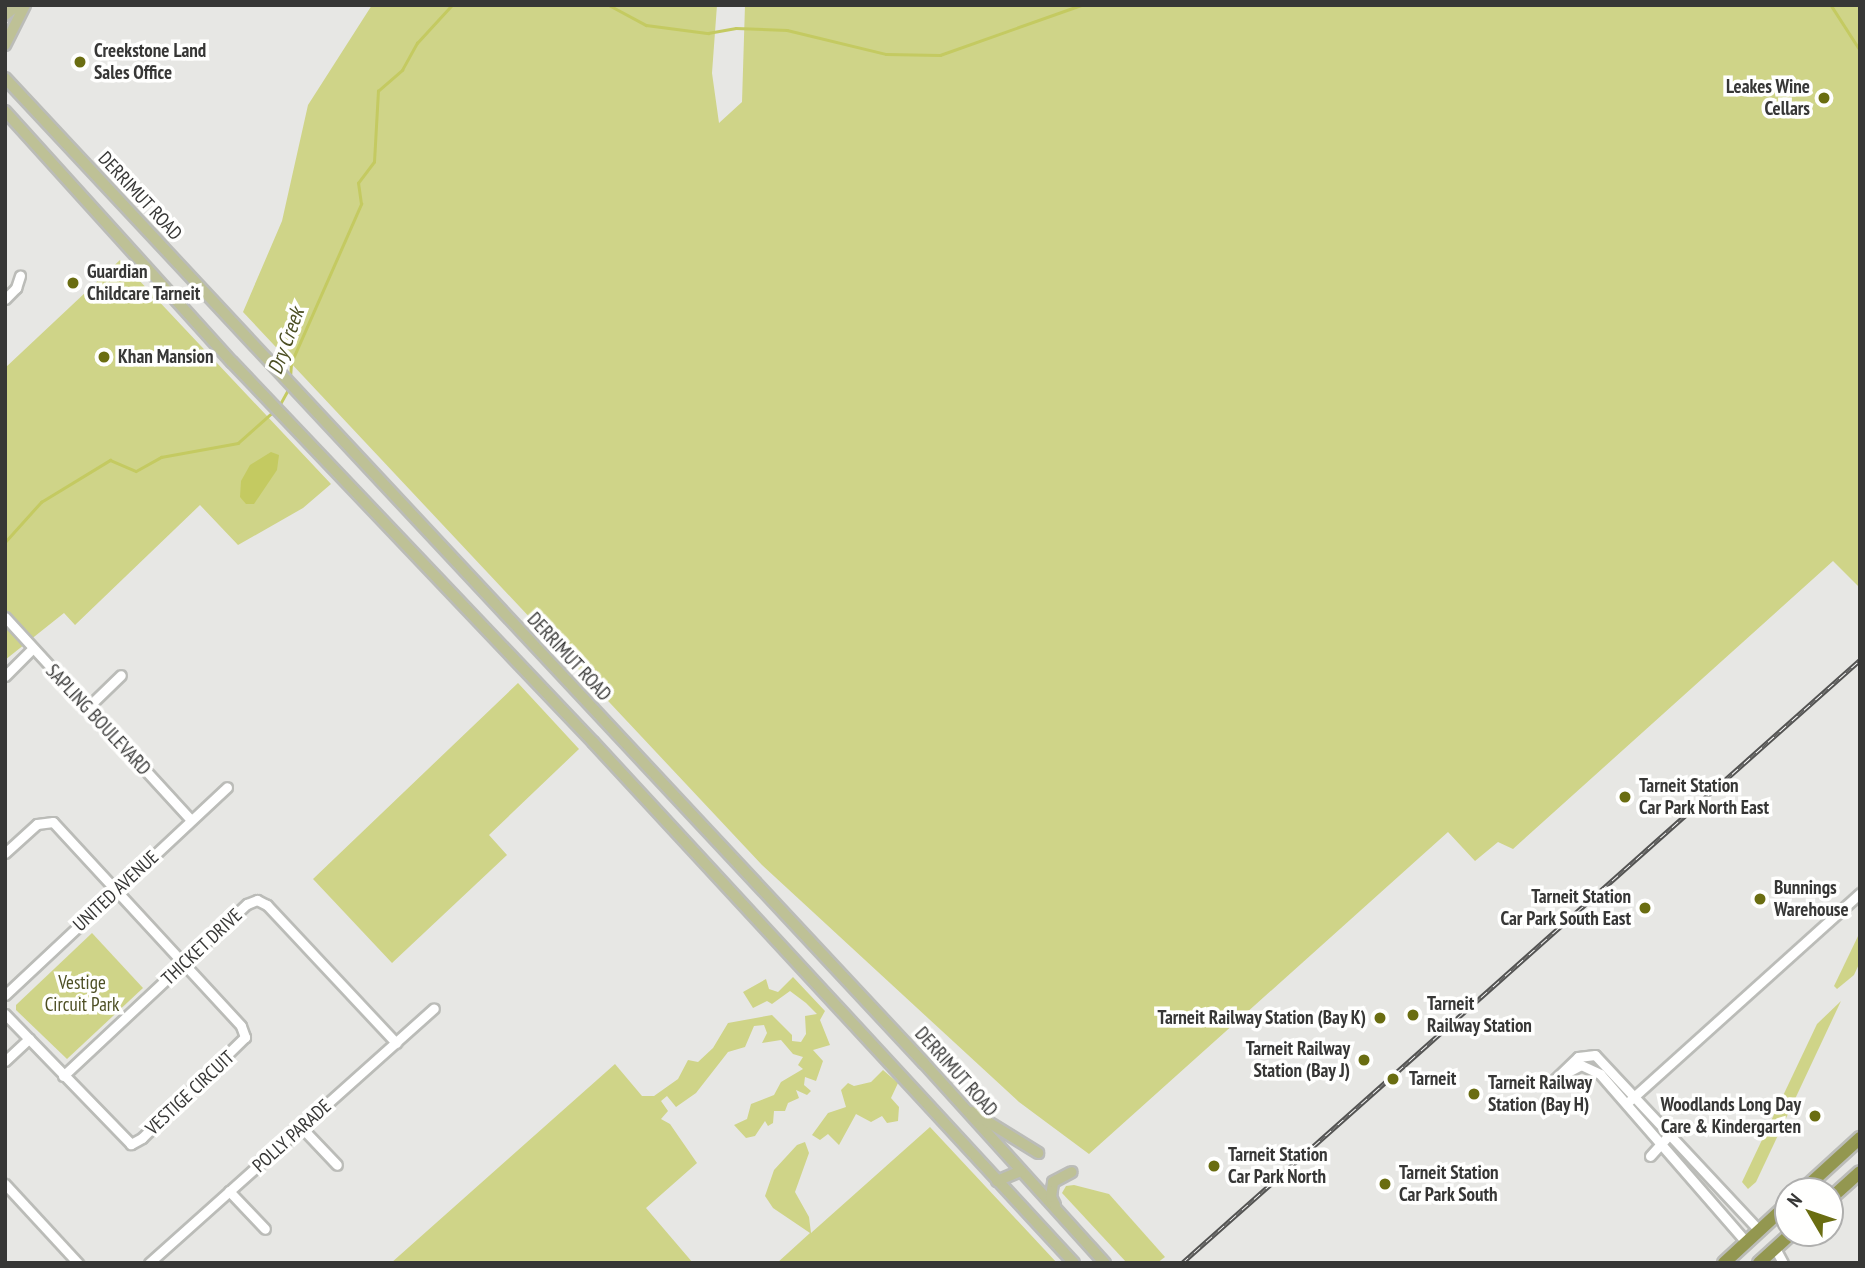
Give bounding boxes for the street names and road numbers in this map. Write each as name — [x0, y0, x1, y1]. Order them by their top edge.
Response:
street label: DERRIMUT ROAD — [93, 147, 187, 245]
street label: DERRIMUT ROAD — [522, 608, 616, 706]
street label: SAPLING BOULEVARD — [41, 660, 155, 780]
street label: UNITED AVENUE — [68, 846, 164, 936]
street label: THICKET DRIVE — [157, 904, 247, 990]
street label: DERRIMUT ROAD — [910, 1022, 1002, 1122]
street label: VESTIGE CIRCUIT — [141, 1046, 239, 1140]
street label: POLLY PARADE — [248, 1095, 336, 1177]

